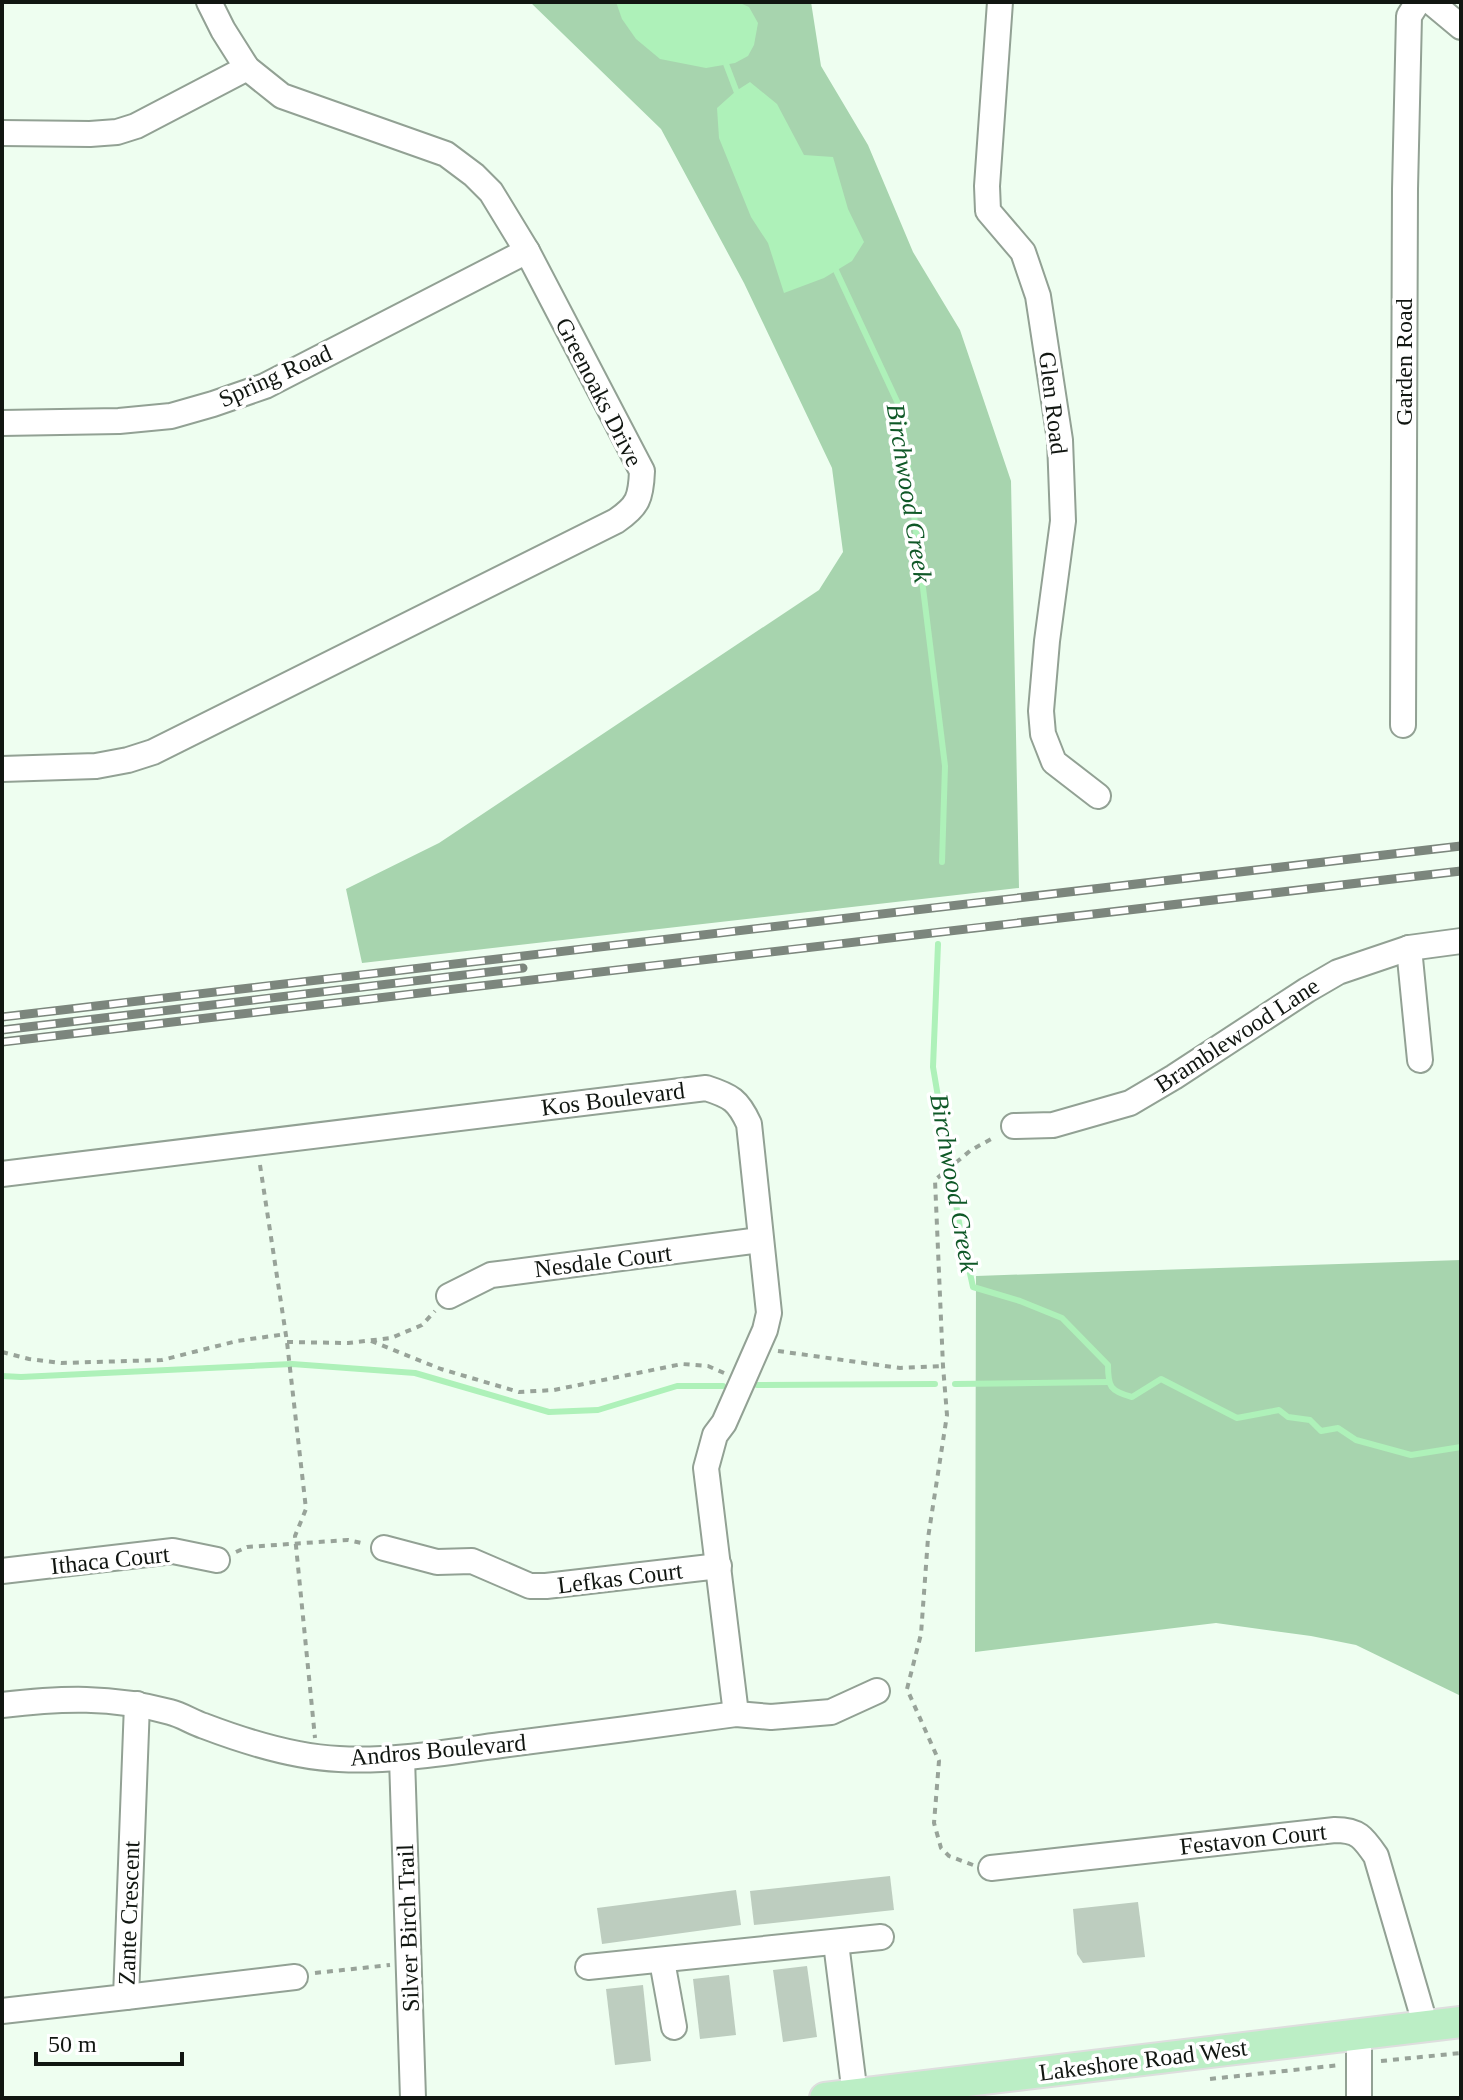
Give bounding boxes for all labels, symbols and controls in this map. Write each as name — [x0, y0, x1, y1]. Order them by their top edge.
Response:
street label: Garden Road — [1391, 298, 1417, 426]
street label: Greenoaks Drive — [550, 313, 648, 471]
street label: Spring Road — [215, 340, 335, 412]
street label: Glen Road — [1034, 350, 1072, 456]
water label: Birchwood Creek — [881, 401, 938, 585]
street label: Bramblewood Lane — [1150, 972, 1324, 1098]
street label: Kos Boulevard — [540, 1077, 686, 1121]
water label: Birchwood Creek — [924, 1091, 984, 1275]
street label: Nesdale Court — [533, 1240, 673, 1282]
street label: Ithaca Court — [49, 1541, 171, 1579]
street label: Lefkas Court — [556, 1557, 684, 1599]
street label: Andros Boulevard — [349, 1729, 527, 1771]
street label: Festavon Court — [1178, 1818, 1328, 1860]
street label: Zante Crescent — [113, 1840, 145, 1986]
street label: Silver Birch Trail — [392, 1843, 424, 2012]
scale bar — [36, 2016, 182, 2066]
text: 50 m — [48, 2031, 97, 2057]
street label: Lakeshore Road West — [1037, 2034, 1249, 2086]

